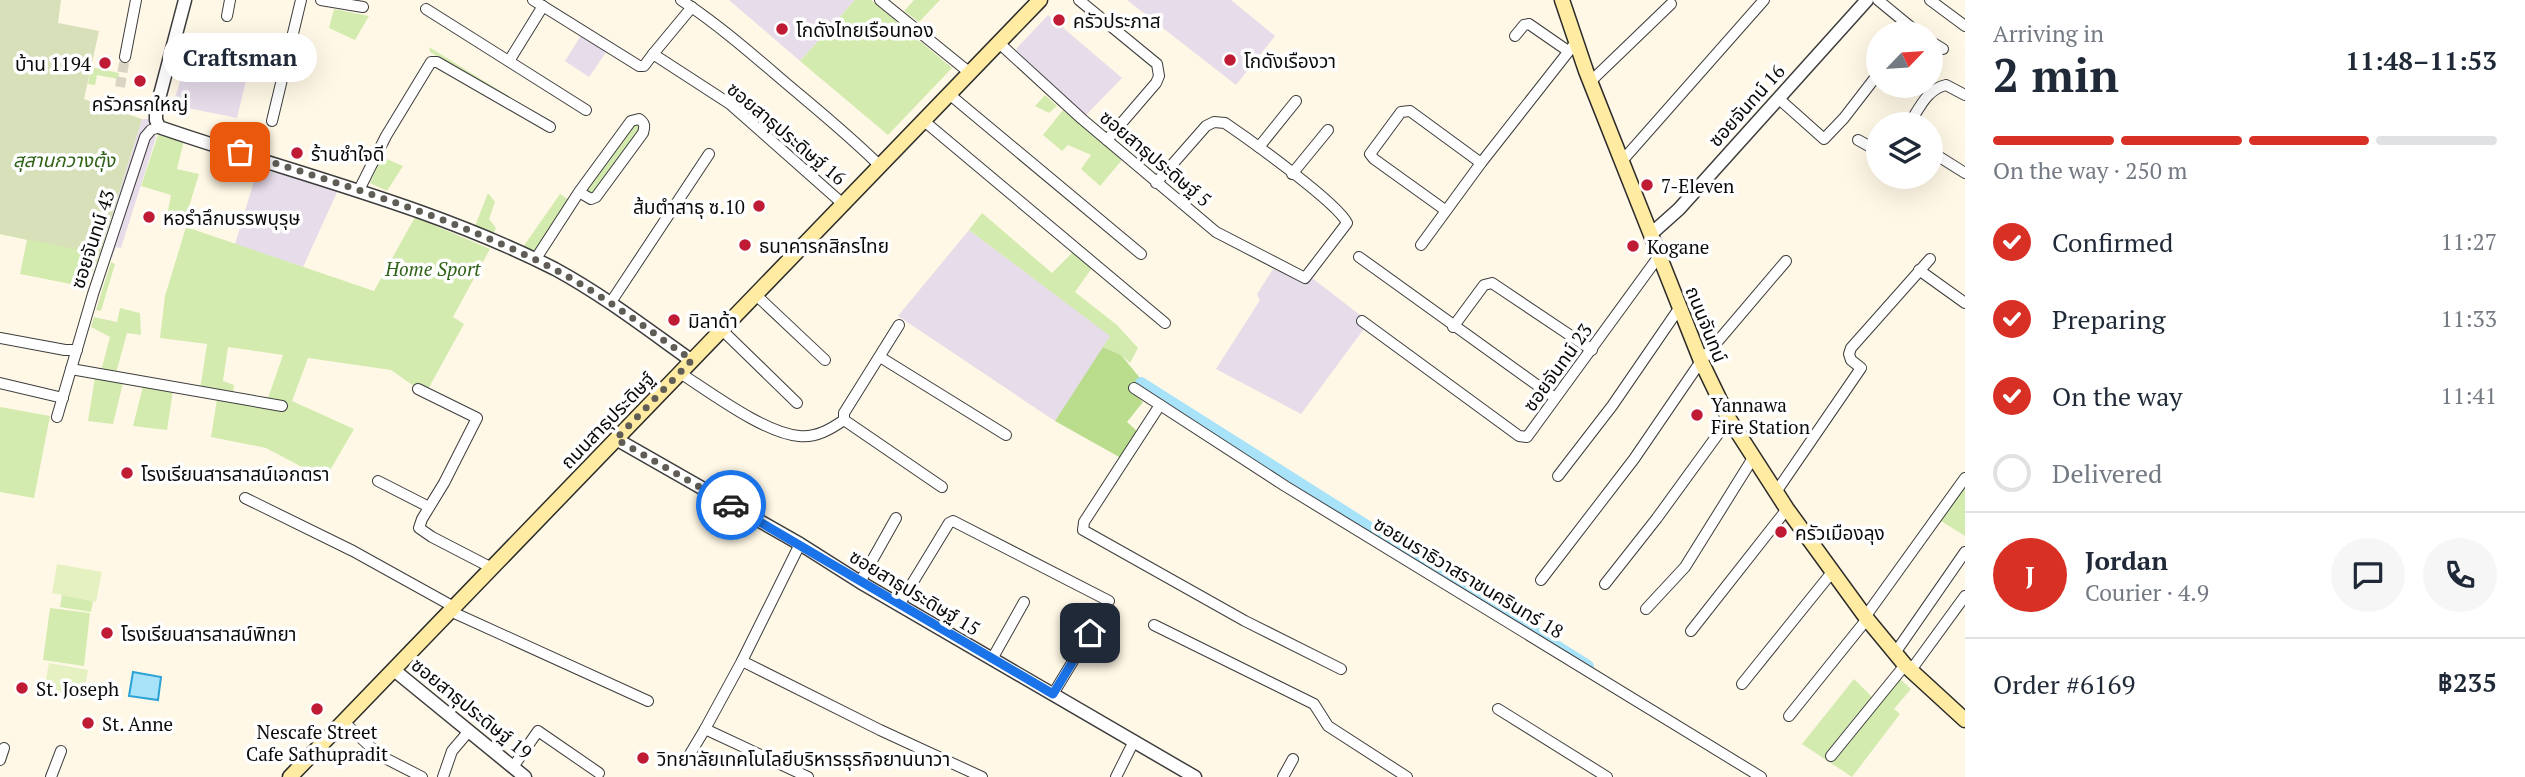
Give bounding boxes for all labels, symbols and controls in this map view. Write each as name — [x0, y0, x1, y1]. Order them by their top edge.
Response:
place label: ครัวประภาส — [1073, 8, 1161, 33]
marker: ครัวประภาส — [1051, 12, 1067, 28]
place label: โกดังไทยเรือนทอง — [796, 17, 934, 42]
text: Arriving in — [1993, 18, 2104, 49]
marker: โกดังไทยเรือนทอง — [774, 21, 790, 37]
north arrow — [1866, 21, 1942, 98]
map controls — [1866, 21, 1943, 189]
callout: Craftsman — [163, 33, 317, 82]
text: Craftsman — [183, 42, 297, 73]
text: 11:48–11:53 — [2345, 43, 2497, 77]
text: 2 min — [1993, 44, 2119, 105]
place label: โกดังเรืองวา — [1244, 48, 1336, 73]
place label: บ้าน 1194 — [15, 51, 92, 76]
marker: โกดังเรืองวา — [1222, 52, 1238, 68]
marker: บ้าน 1194 — [97, 55, 113, 71]
street label: ซอยจันทน์ 16 — [1702, 59, 1790, 151]
marker: ครัวครกใหญ่ — [132, 73, 148, 89]
street label: ซอยสาธุประดิษฐ์ 16 — [722, 76, 852, 190]
place label: ครัวครกใหญ่ — [92, 91, 188, 116]
street label: ซอยสาธุประดิษฐ์ 5 — [1095, 104, 1217, 212]
button: layers — [1866, 112, 1943, 189]
pin — [210, 122, 270, 182]
icon: bag — [221, 133, 259, 171]
place label: ร้านชำใจดี — [311, 141, 385, 166]
marker: ร้านชำใจดี — [289, 145, 305, 161]
park label: สุสานกวางตุ้ง — [13, 147, 116, 172]
text: On the way · 250 m — [1993, 155, 2187, 186]
place label: 7-Eleven — [1661, 173, 1734, 198]
marker: 7-Eleven — [1639, 177, 1655, 193]
street label: ซอยจันทน์ 43 — [64, 186, 120, 292]
place label: ส้มตำสาธุ ซ.10 — [633, 194, 745, 219]
marker: ส้มตำสาธุ ซ.10 — [751, 198, 767, 214]
place label: หอรำลึกบรรพบุรุษ — [163, 205, 300, 230]
marker: หอรำลึกบรรพบุรุษ — [141, 209, 157, 225]
icon: check — [1993, 223, 2031, 261]
text: Confirmed — [2052, 225, 2173, 259]
text: 11:27 — [2440, 226, 2497, 257]
place label: ธนาคารกสิกรไทย — [759, 233, 889, 258]
place label: Kogane — [1647, 234, 1709, 259]
marker: ธนาคารกสิกรไทย — [737, 237, 753, 253]
marker: Kogane — [1625, 238, 1641, 254]
park label: Home Sport — [384, 256, 481, 281]
street label: ถนนจันทน์ — [1680, 282, 1734, 366]
icon: check — [1993, 300, 2031, 338]
text: Preparing — [2052, 302, 2165, 336]
text: 11:33 — [2440, 303, 2497, 334]
place label: มิลาด้า — [688, 308, 738, 333]
marker: มิลาด้า — [666, 312, 682, 328]
street label: ซอยจันทน์ 23 — [1517, 318, 1597, 416]
street label: ถนนสาธุประดิษฐ์ — [555, 366, 660, 474]
icon: check — [1993, 377, 2031, 415]
text: On the way — [2052, 379, 2183, 413]
text: 11:41 — [2440, 380, 2497, 411]
place label: Yannawa Fire Station — [1711, 392, 1810, 439]
marker: Yannawa Fire Station — [1689, 407, 1705, 423]
text: Delivered — [2052, 456, 2162, 490]
place label: โรงเรียนสารสาสน์เอกตรา — [141, 461, 330, 486]
marker: โรงเรียนสารสาสน์เอกตรา — [119, 465, 135, 481]
courier — [696, 470, 766, 540]
icon: car — [712, 486, 750, 524]
street label: ซอยนราธิวาสราชนครินทร์ 18 — [1370, 510, 1568, 644]
place label: ครัวเมืองลุง — [1795, 520, 1885, 545]
marker: ครัวเมืองลุง — [1773, 524, 1789, 540]
button: chat — [2331, 538, 2405, 612]
button: phone — [2423, 538, 2497, 612]
street label: ซอยสาธุประดิษฐ์ 15 — [845, 543, 985, 641]
text: Jordan — [2085, 543, 2168, 577]
text: J — [2025, 558, 2035, 592]
text: Courier · 4.9 — [2085, 577, 2209, 608]
pin — [1060, 603, 1120, 663]
icon: home — [1071, 614, 1109, 652]
place label: โรงเรียนสารสาสน์พิทยา — [121, 621, 297, 646]
marker: โรงเรียนสารสาสน์พิทยา — [99, 625, 115, 641]
street label: ซอยสาธุประดิษฐ์ 19 — [407, 652, 537, 764]
text: ฿235 — [2438, 665, 2497, 699]
text: Order #6169 — [1993, 667, 2135, 701]
place label: St. Joseph — [36, 676, 119, 701]
marker: St. Joseph — [14, 680, 30, 696]
marker: Nescafe Street Cafe Sathupradit — [309, 701, 325, 717]
place label: St. Anne — [102, 711, 173, 736]
marker: St. Anne — [80, 715, 96, 731]
place label: Nescafe Street Cafe Sathupradit — [246, 719, 388, 766]
place label: วิทยาลัยเทคโนโลยีบริหารธุรกิจยานนาวา — [657, 746, 950, 771]
marker: วิทยาลัยเทคโนโลยีบริหารธุรกิจยานนาวา — [635, 750, 651, 766]

